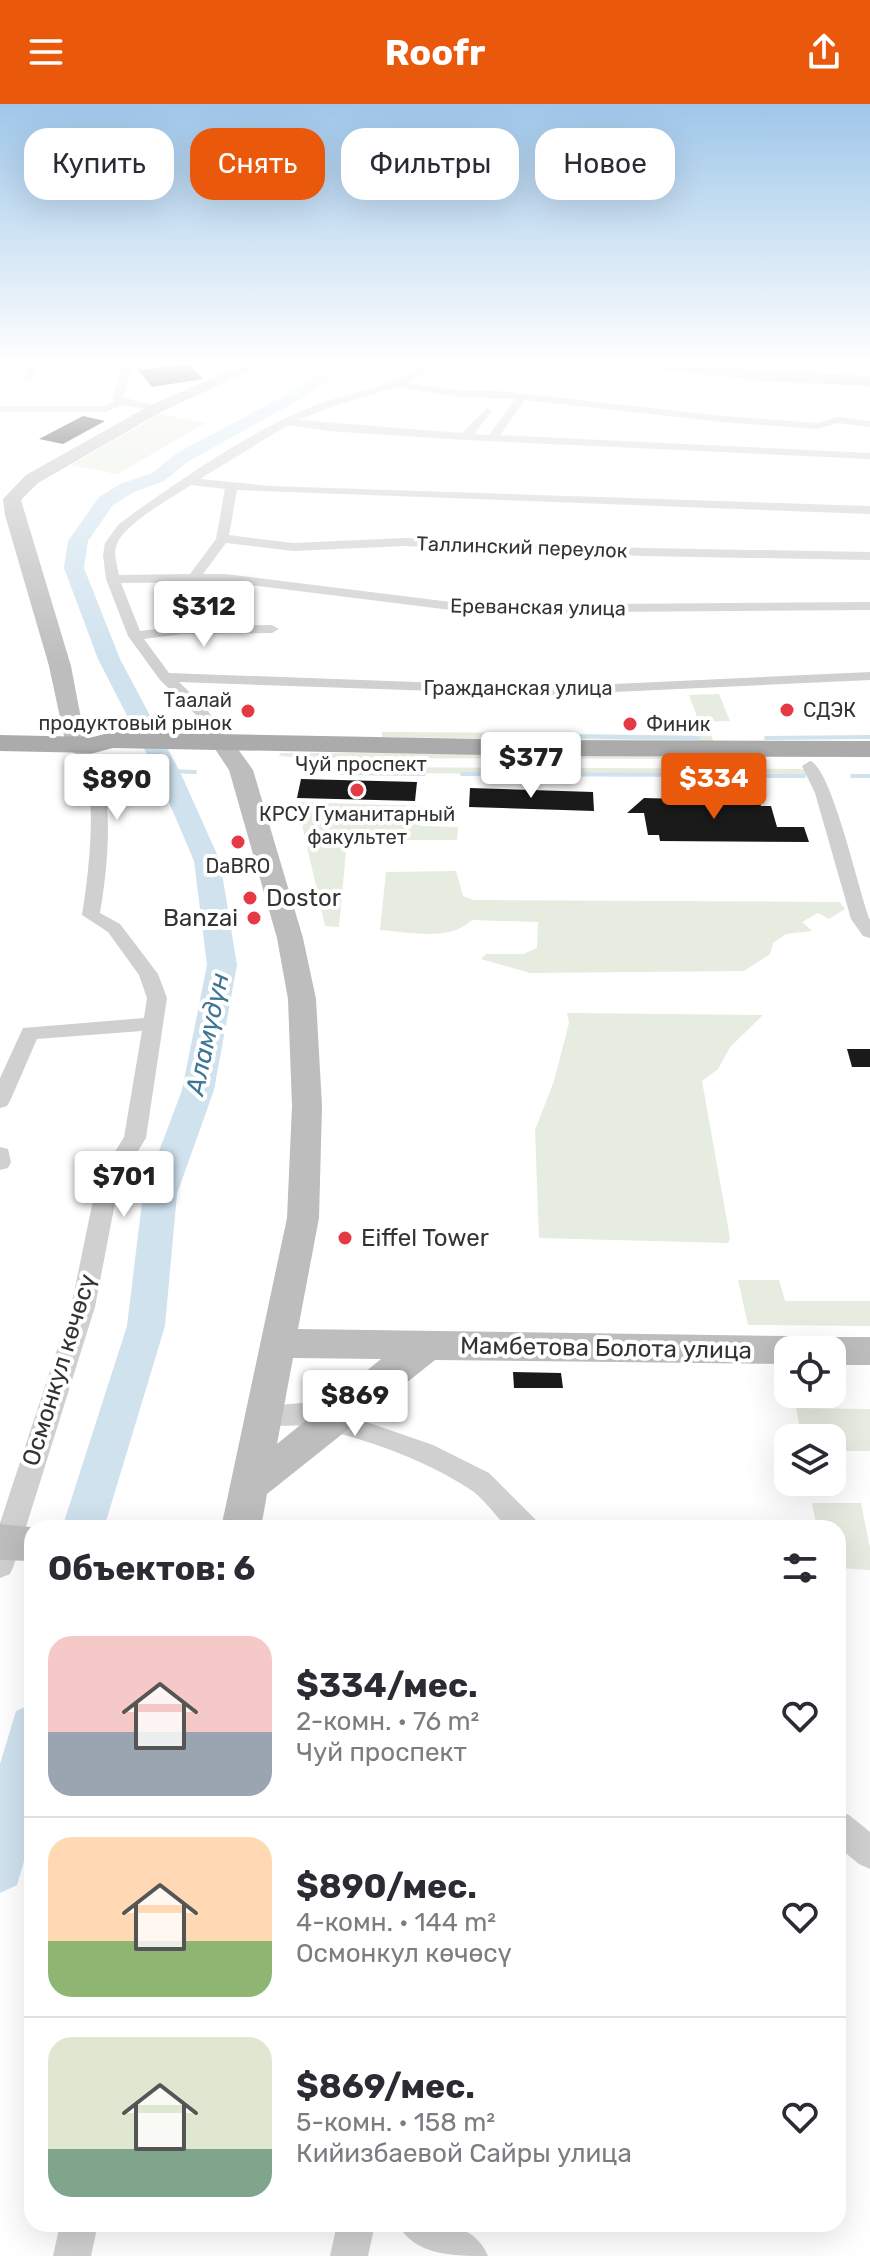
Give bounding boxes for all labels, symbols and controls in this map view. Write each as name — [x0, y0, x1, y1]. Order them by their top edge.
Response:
icon: menu — [24, 30, 68, 74]
icon: share — [802, 30, 846, 74]
text: Roofr — [385, 31, 485, 74]
chip: Купить — [24, 128, 174, 200]
chip: Снять — [190, 128, 325, 200]
chip: Фильтры — [341, 128, 519, 200]
chip: Новое — [535, 128, 675, 200]
street label: Таллинский переулок — [416, 531, 628, 563]
pin: $312 — [157, 581, 251, 649]
text: $312 — [172, 591, 236, 622]
street label: Ереванская улица — [450, 593, 626, 621]
street label: Гражданская улица — [423, 676, 613, 700]
place label: Таалай продуктовый рынок — [38, 688, 232, 735]
place label: СДЭК — [803, 698, 856, 722]
marker: СДЭК — [778, 701, 796, 719]
marker: Таалай продуктовый рынок — [239, 702, 257, 720]
place label: Финик — [646, 712, 711, 736]
marker: Финик — [621, 715, 639, 733]
pin: $377 — [484, 732, 578, 800]
text: $377 — [499, 742, 563, 773]
street label: Чуй проспект — [295, 752, 427, 776]
pin: $334 — [667, 753, 761, 821]
pin: $890 — [70, 754, 164, 822]
text: $334 — [679, 763, 749, 794]
text: $890 — [82, 764, 152, 795]
marker: КРСУ Гуманитарный факультет — [348, 781, 366, 799]
place label: КРСУ Гуманитарный факультет — [259, 802, 455, 849]
marker: DaBRO — [229, 833, 247, 851]
place label: DaBRO — [206, 854, 270, 878]
place label: Dostor — [266, 884, 341, 912]
marker: Dostor — [241, 889, 259, 907]
place label: Banzai — [163, 904, 238, 932]
marker: Banzai — [245, 909, 263, 927]
water label: Аламүдүн — [179, 970, 236, 1100]
pin: $701 — [77, 1151, 171, 1219]
text: $701 — [93, 1161, 155, 1192]
place label: Eiffel Tower — [361, 1224, 489, 1252]
marker: Eiffel Tower — [336, 1229, 354, 1247]
street label: Осмонкул көчөсү — [17, 1271, 102, 1469]
street label: Мамбетова Болота улица — [460, 1331, 752, 1365]
map controls — [774, 1336, 846, 1496]
button: locate — [774, 1336, 846, 1408]
pin: $869 — [308, 1370, 402, 1438]
text: $869 — [321, 1380, 389, 1411]
button: layers — [774, 1424, 846, 1496]
icon: filters — [778, 1546, 822, 1590]
text: Объектов: 6 — [48, 1548, 255, 1589]
text: $334/мес. — [296, 1665, 478, 1706]
icon: home — [112, 1668, 208, 1764]
icon: heart — [778, 1694, 822, 1738]
text: 2-комн. · 76 m² — [296, 1706, 479, 1737]
text: Чуй проспект — [296, 1737, 467, 1768]
text: $890/мес. — [296, 1866, 477, 1907]
icon: home — [112, 1869, 208, 1965]
icon: heart — [778, 1895, 822, 1939]
text: 4-комн. · 144 m² — [296, 1907, 496, 1938]
text: Осмонкул көчөсү — [296, 1938, 512, 1969]
text: $869/мес. — [296, 2066, 475, 2107]
icon: home — [112, 2069, 208, 2165]
icon: heart — [778, 2095, 822, 2139]
text: 5-комн. · 158 m² — [296, 2107, 495, 2138]
text: Кийизбаевой Сайры улица — [296, 2138, 632, 2169]

